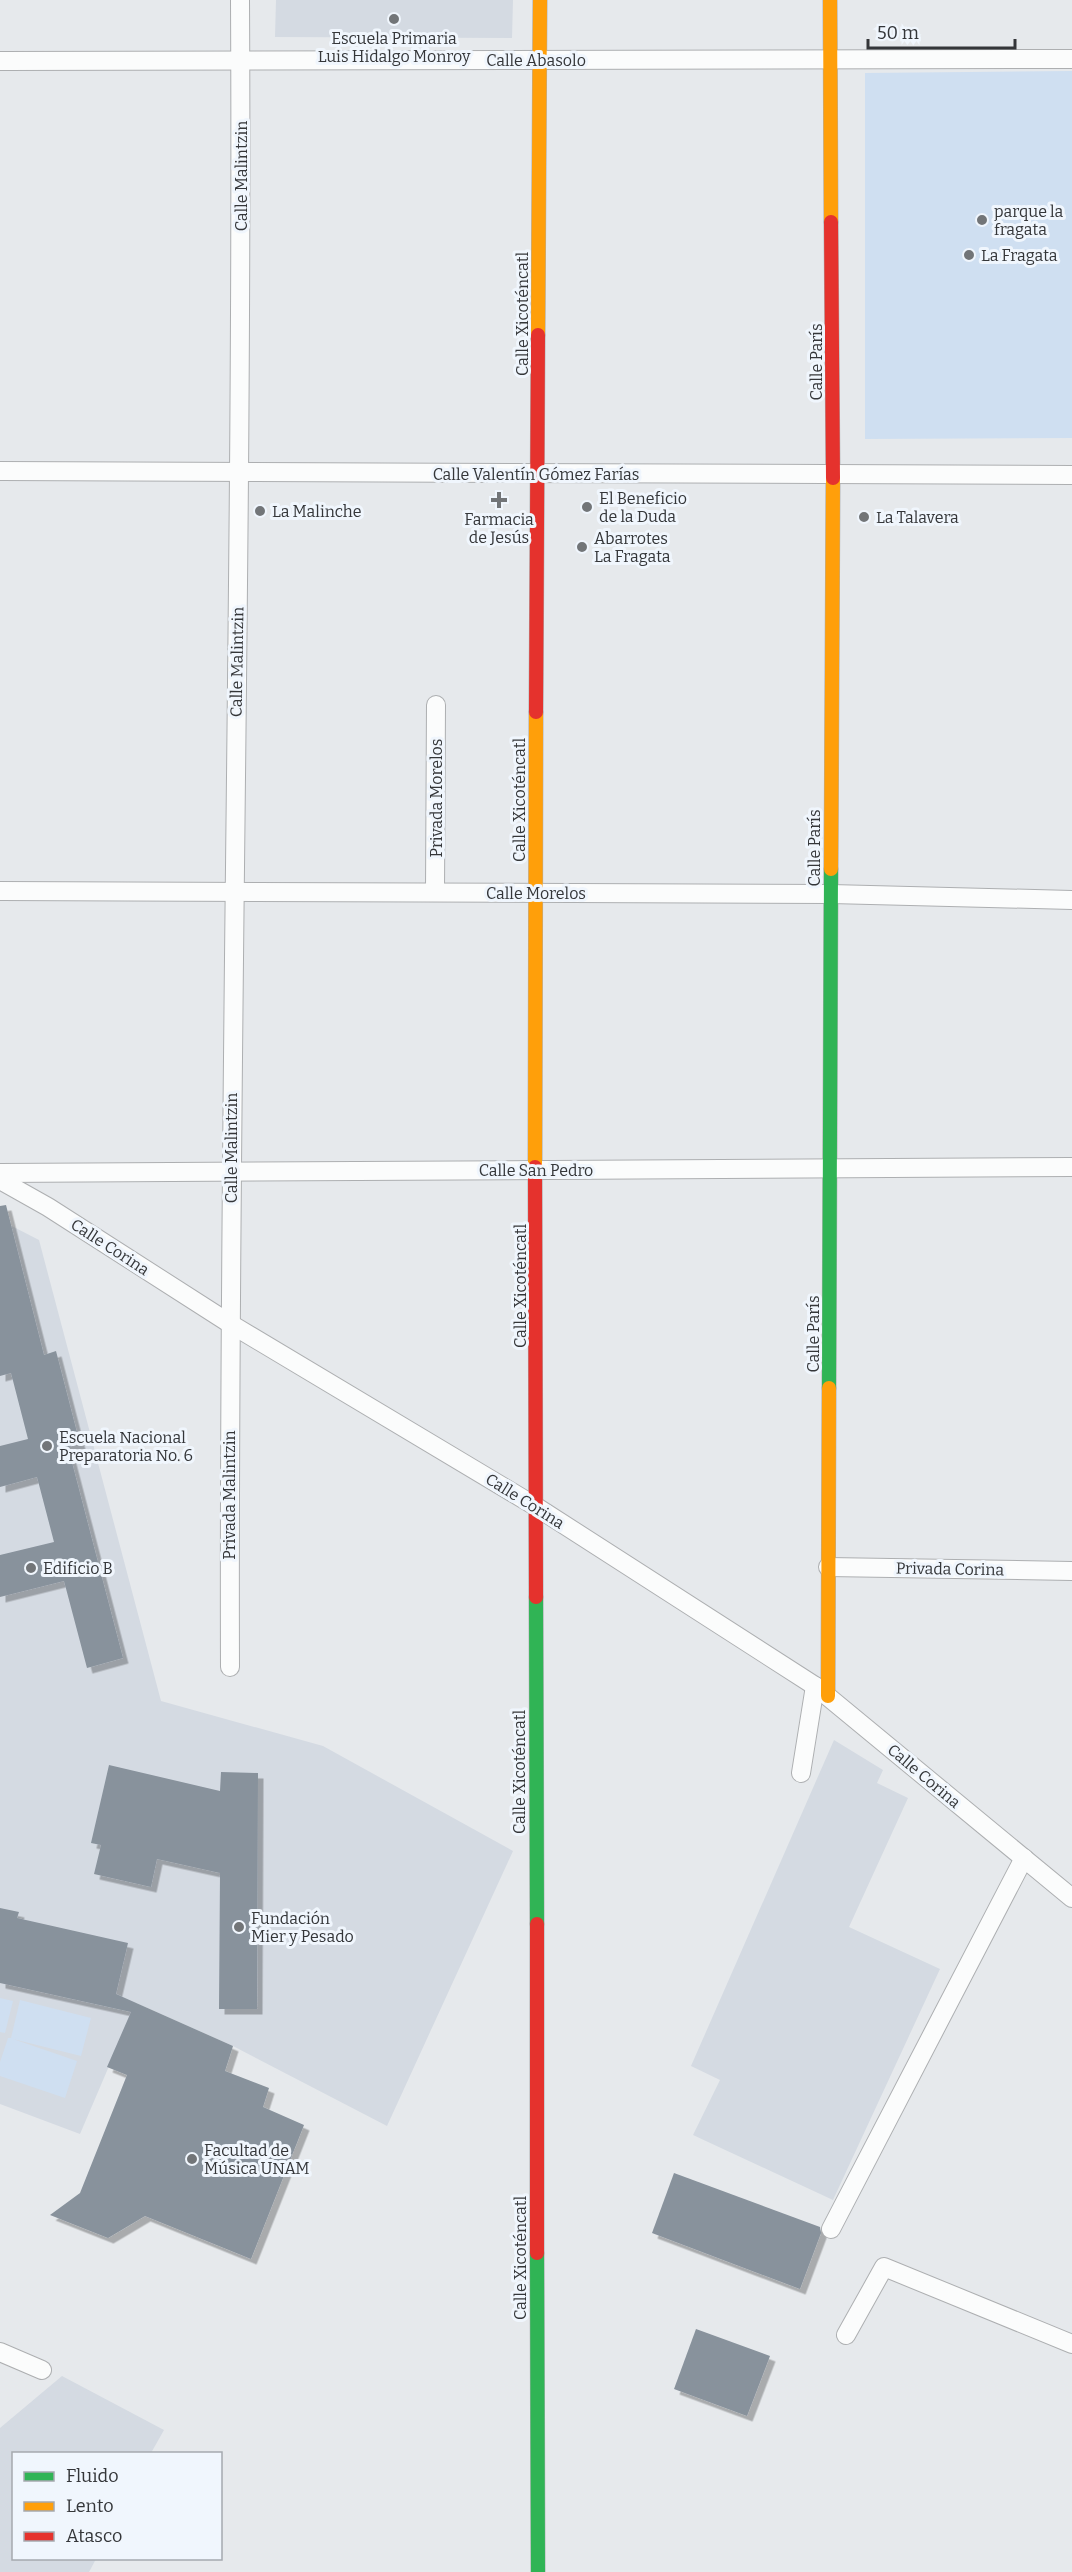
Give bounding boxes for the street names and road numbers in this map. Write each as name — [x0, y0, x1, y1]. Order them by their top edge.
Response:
street label: Calle Abasolo — [486, 51, 586, 70]
street label: Calle Malintzin — [232, 121, 251, 231]
street label: Calle Xicoténcatl — [513, 252, 532, 376]
street label: Calle París — [807, 323, 826, 401]
street label: Calle Valentín Gómez Farías — [433, 465, 639, 484]
street label: Calle Malintzin — [227, 607, 247, 717]
street label: Calle Xicoténcatl — [510, 738, 529, 862]
street label: Privada Morelos — [427, 739, 446, 857]
street label: Calle París — [805, 809, 824, 887]
street label: Calle Morelos — [486, 884, 586, 903]
street label: Calle Malintzin — [222, 1093, 241, 1203]
street label: Calle San Pedro — [479, 1161, 593, 1180]
street label: Calle Corina — [67, 1215, 153, 1279]
street label: Calle Xicoténcatl — [511, 1224, 530, 1348]
street label: Calle París — [804, 1295, 823, 1373]
street label: Privada Malintzin — [220, 1430, 239, 1560]
street label: Calle Corina — [482, 1469, 568, 1533]
street label: Privada Corina — [896, 1559, 1005, 1579]
street label: Calle Xicoténcatl — [510, 1710, 529, 1834]
street label: Calle Corina — [884, 1740, 965, 1812]
street label: Calle Xicoténcatl — [511, 2196, 530, 2320]

